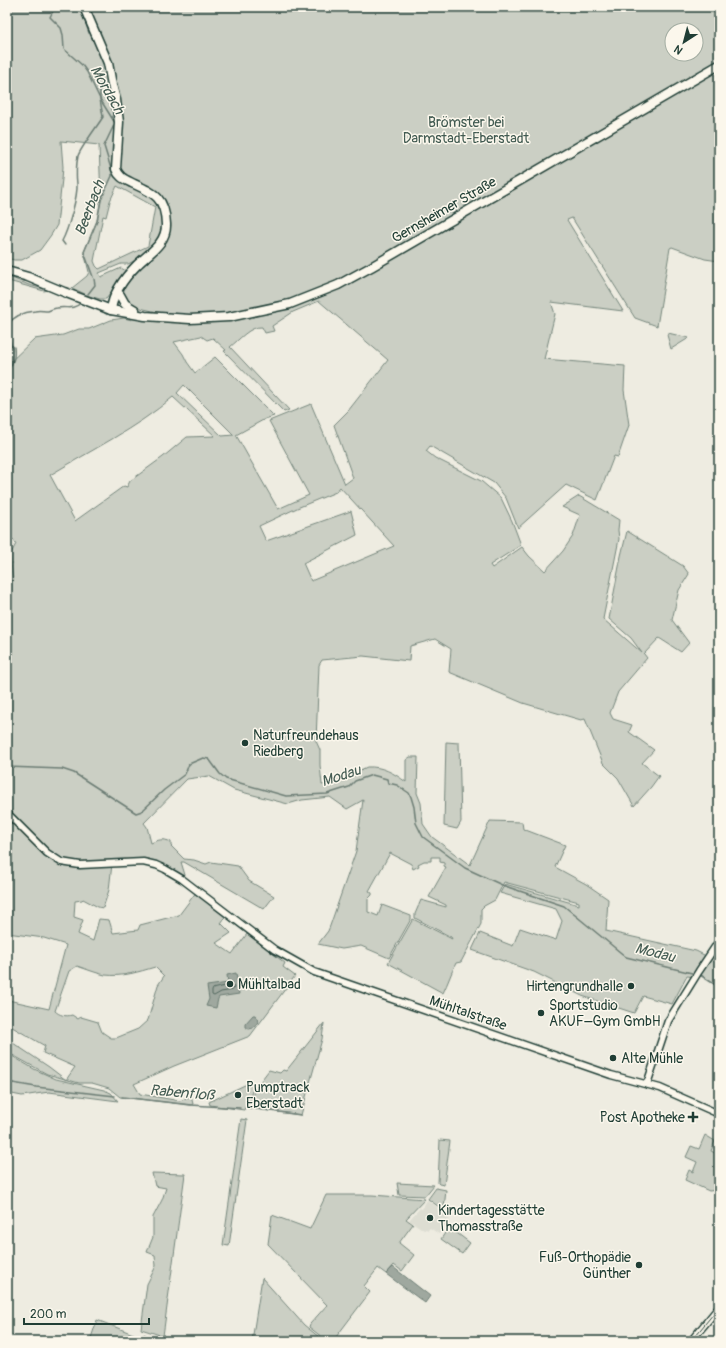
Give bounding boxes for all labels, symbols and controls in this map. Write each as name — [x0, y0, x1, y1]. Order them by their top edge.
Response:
north arrow — [664, 22, 704, 62]
text: N — [671, 42, 685, 57]
water label: Mordach — [86, 62, 129, 118]
park label: Brömster bei Darmstadt-Eberstadt — [403, 114, 530, 147]
street label: Gernsheimer Straße — [389, 173, 499, 247]
water label: Beerbach — [71, 177, 110, 238]
place label: Naturfreundehaus Riedberg — [253, 727, 359, 760]
marker: Naturfreundehaus Riedberg — [240, 738, 250, 748]
water label: Modau — [319, 760, 365, 791]
water label: Modau — [633, 939, 678, 967]
place label: Mühltalbad — [238, 976, 301, 993]
place label: Hirtengrundhalle — [526, 978, 623, 995]
marker: Mühltalbad — [225, 979, 235, 989]
marker: Hirtengrundhalle — [626, 981, 636, 991]
street label: Mühltalstraße — [427, 992, 509, 1034]
place label: Sportstudio AKUF–Gym GmbH — [549, 997, 661, 1030]
marker: Sportstudio AKUF–Gym GmbH — [536, 1008, 546, 1018]
place label: Alte Mühle — [621, 1050, 683, 1067]
marker: Alte Mühle — [608, 1053, 618, 1063]
place label: Pumptrack Eberstadt — [246, 1079, 310, 1112]
water label: Rabenfloß — [149, 1081, 217, 1105]
marker: Pumptrack Eberstadt — [233, 1090, 243, 1100]
place label: Post Apotheke — [600, 1109, 685, 1126]
marker: Post Apotheke — [688, 1112, 698, 1122]
place label: Kindertagesstätte Thomasstraße — [438, 1202, 545, 1235]
marker: Kindertagesstätte Thomasstraße — [425, 1213, 435, 1223]
place label: Fuß-Orthopädie Günther — [539, 1249, 631, 1282]
marker: Fuß-Orthopädie Günther — [634, 1260, 644, 1270]
scale bar — [24, 1300, 149, 1326]
text: 200 m — [30, 1307, 67, 1322]

